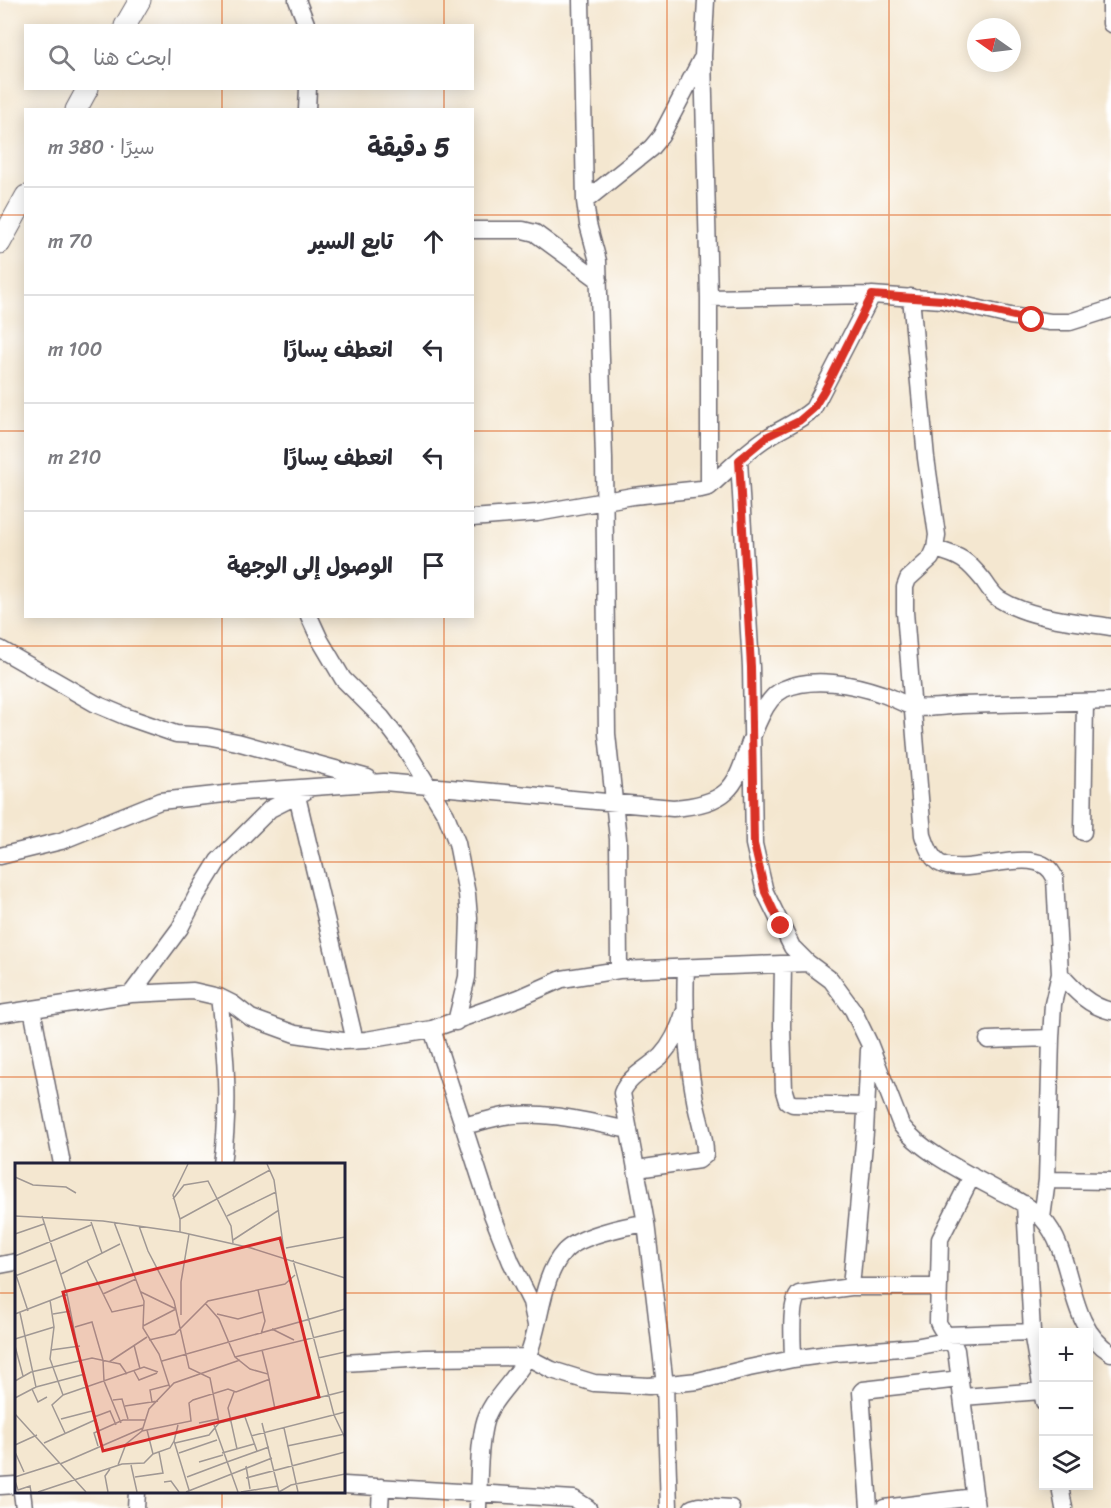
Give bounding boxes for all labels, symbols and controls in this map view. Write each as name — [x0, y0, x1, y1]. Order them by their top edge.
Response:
north arrow — [967, 18, 1021, 72]
search box — [24, 24, 474, 90]
text: ابحث هنا — [93, 38, 172, 77]
icon: search — [45, 41, 78, 74]
text: 5 دقيقة — [367, 124, 450, 170]
text: سيرًا · 380 m — [48, 130, 155, 165]
text: تابع السير — [309, 222, 393, 261]
text: 70 m — [48, 224, 93, 259]
icon: ahead — [417, 225, 450, 258]
route start — [1018, 306, 1044, 332]
text: انعطف يسارًا — [283, 330, 393, 369]
text: 100 m — [48, 332, 102, 367]
icon: left — [417, 333, 450, 366]
text: انعطف يسارًا — [283, 438, 393, 477]
text: 210 m — [48, 440, 101, 475]
icon: left — [417, 441, 450, 474]
text: الوصول إلى الوجهة — [227, 546, 393, 585]
icon: arrive — [417, 549, 450, 582]
route end — [767, 912, 793, 938]
inset map — [15, 1163, 345, 1493]
map controls — [1039, 1328, 1093, 1490]
button: + — [1039, 1328, 1093, 1382]
button: − — [1039, 1382, 1093, 1436]
button: layers — [1039, 1436, 1093, 1490]

